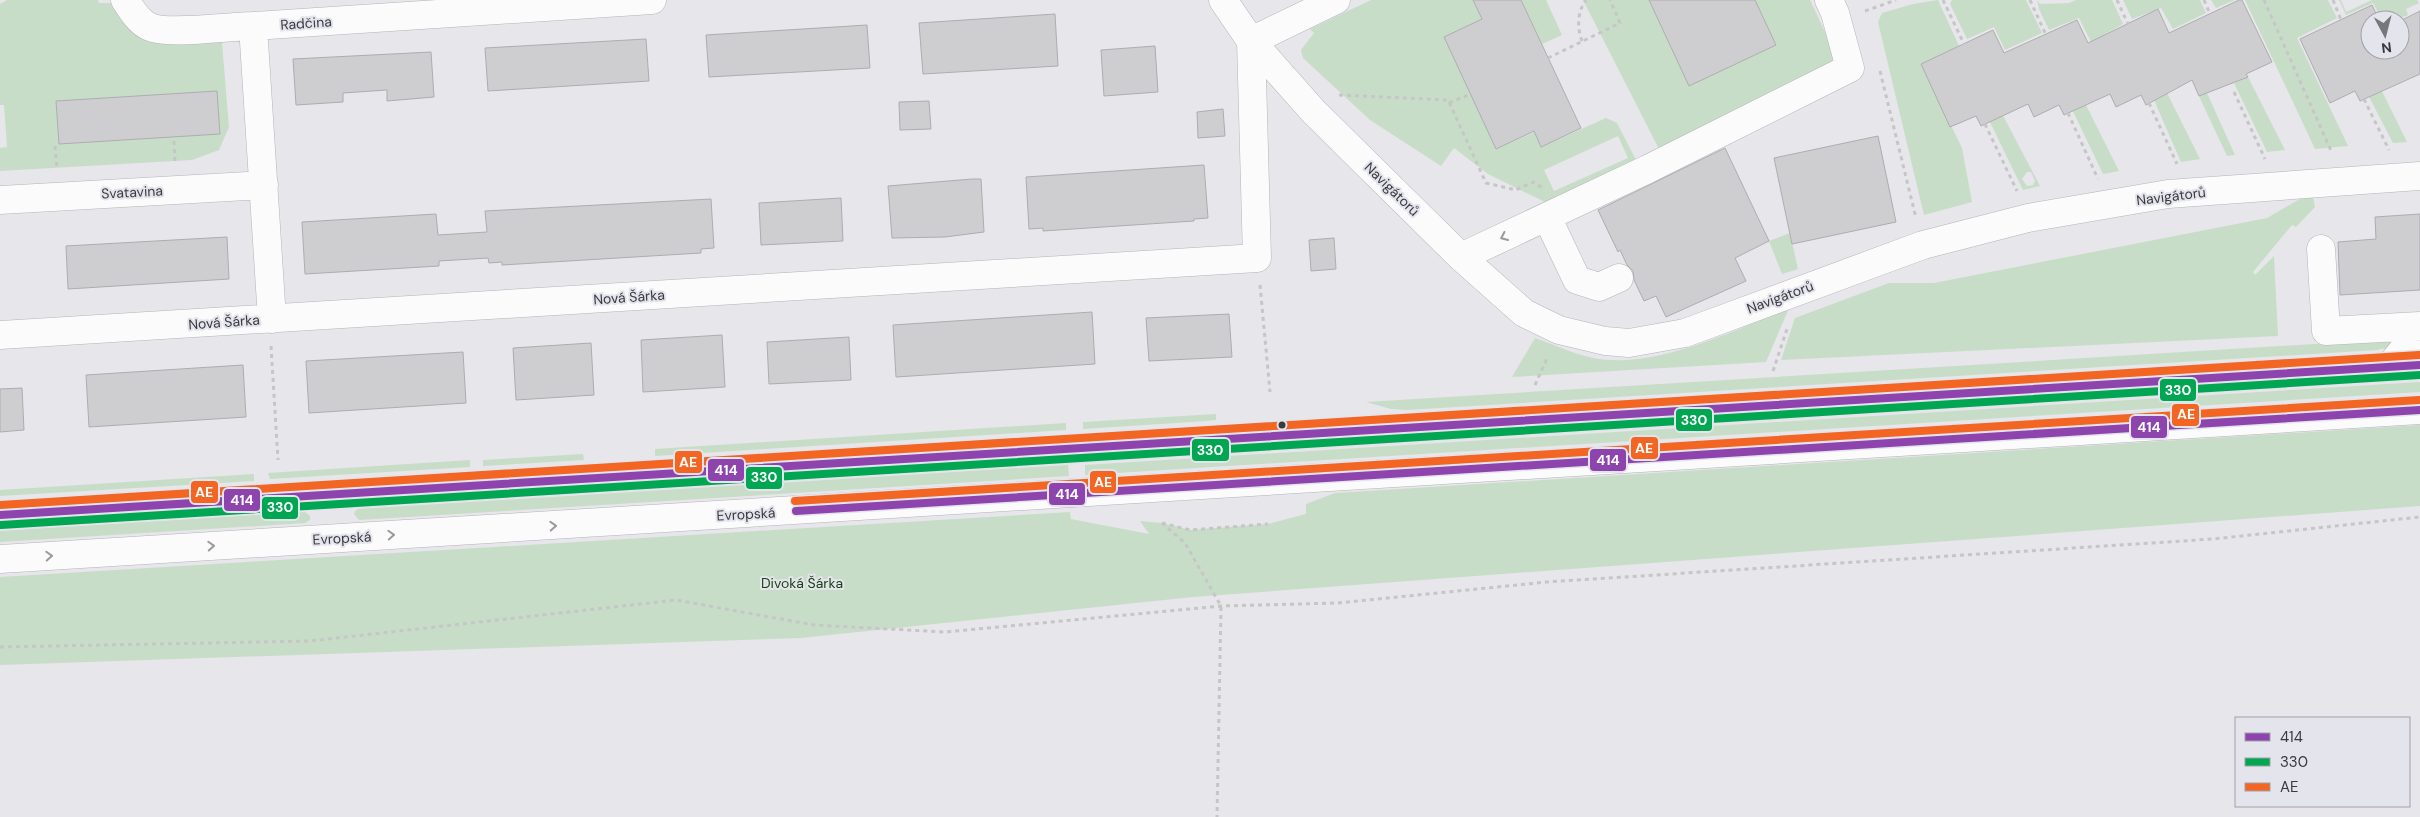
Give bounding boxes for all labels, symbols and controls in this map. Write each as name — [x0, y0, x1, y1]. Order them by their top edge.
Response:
north arrow — [2360, 10, 2410, 60]
street label: Radčina — [280, 12, 332, 34]
text: N — [2380, 38, 2393, 57]
street label: Navigátorů — [1361, 158, 1423, 220]
street label: Svatavina — [101, 181, 163, 203]
street label: Navigátorů — [2135, 183, 2207, 209]
one-way arrow — [1500, 230, 1509, 241]
street label: Navigátorů — [1744, 277, 1816, 317]
street label: Nová Šárka — [593, 286, 665, 308]
street label: Nová Šárka — [188, 311, 260, 333]
line badge: 330 — [2159, 378, 2197, 402]
text: 330 — [2165, 381, 2192, 399]
line badge: AE — [2171, 403, 2200, 427]
text: AE — [2177, 405, 2195, 423]
line badge: 330 — [1675, 408, 1713, 432]
text: 330 — [1681, 411, 1708, 429]
line badge: 414 — [2130, 415, 2168, 439]
text: 414 — [2137, 418, 2161, 436]
unlabelled marker — [1277, 420, 1287, 430]
line badge: AE — [1630, 436, 1659, 460]
line badge: 330 — [1191, 438, 1230, 462]
text: AE — [1635, 439, 1653, 457]
text: 330 — [1197, 441, 1224, 459]
line badge: 414 — [1589, 448, 1627, 472]
line badge: AE — [674, 450, 703, 474]
text: 414 — [1596, 451, 1620, 469]
text: AE — [679, 453, 697, 471]
line badge: 414 — [707, 458, 745, 482]
text: 414 — [714, 461, 738, 479]
line badge: 330 — [745, 466, 783, 490]
text: 330 — [751, 468, 778, 486]
line badge: AE — [1089, 470, 1117, 494]
text: AE — [1094, 473, 1112, 491]
line badge: AE — [190, 480, 219, 504]
line badge: 414 — [1048, 482, 1086, 506]
text: AE — [195, 483, 213, 501]
text: 414 — [1055, 485, 1079, 503]
line badge: 414 — [223, 488, 261, 512]
text: 414 — [230, 491, 254, 509]
line badge: 330 — [261, 496, 299, 520]
text: 330 — [267, 498, 294, 516]
street label: Evropská — [716, 503, 776, 525]
one-way arrow — [549, 520, 557, 531]
street label: Evropská — [312, 527, 372, 549]
one-way arrow — [387, 530, 395, 541]
one-way arrow — [207, 541, 215, 552]
one-way arrow — [45, 551, 53, 562]
park label: Divoká Šárka — [761, 574, 843, 592]
legend — [2235, 717, 2410, 807]
text: 414 — [2280, 727, 2303, 747]
text: 330 — [2280, 752, 2308, 772]
text: AE — [2280, 777, 2298, 797]

